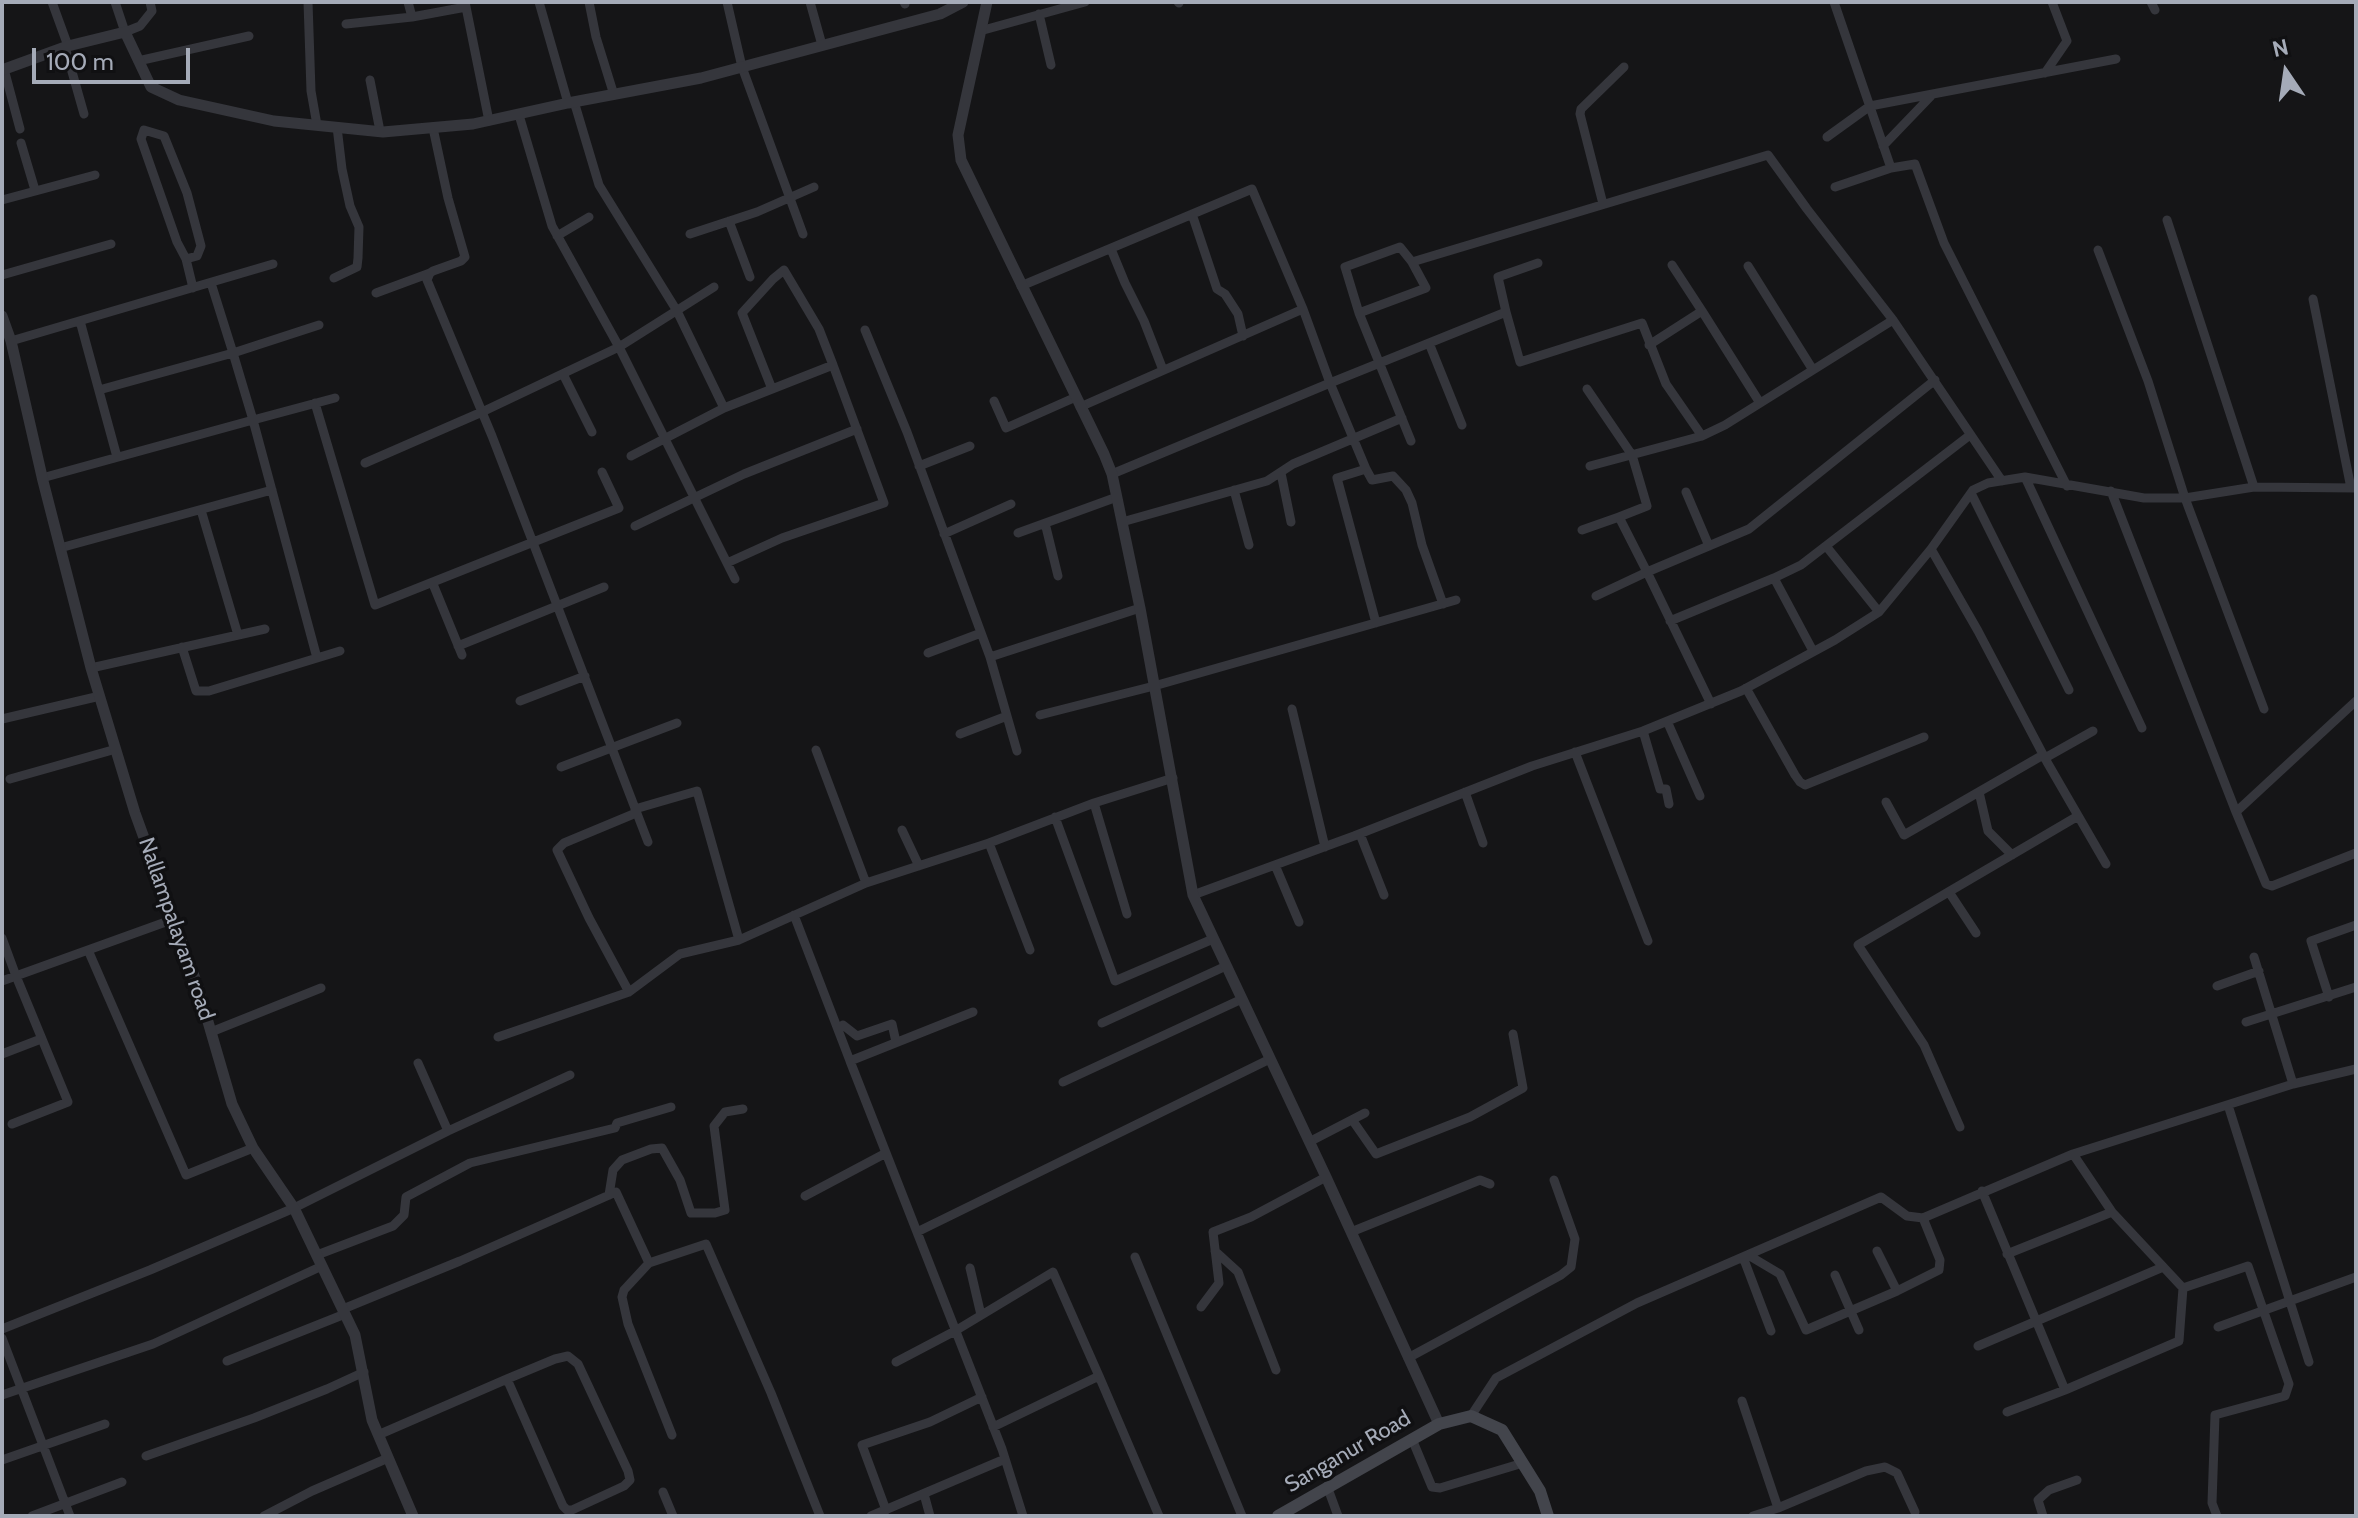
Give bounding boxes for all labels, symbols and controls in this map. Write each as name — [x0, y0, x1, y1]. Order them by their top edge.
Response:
scale bar — [36, 32, 194, 82]
north arrow — [2246, 32, 2326, 112]
text: N — [2270, 33, 2291, 63]
text: 100 m — [46, 47, 114, 76]
street label: Nallampalayam road — [132, 834, 220, 1024]
street label: Sanganur Road — [1280, 1405, 1416, 1499]

